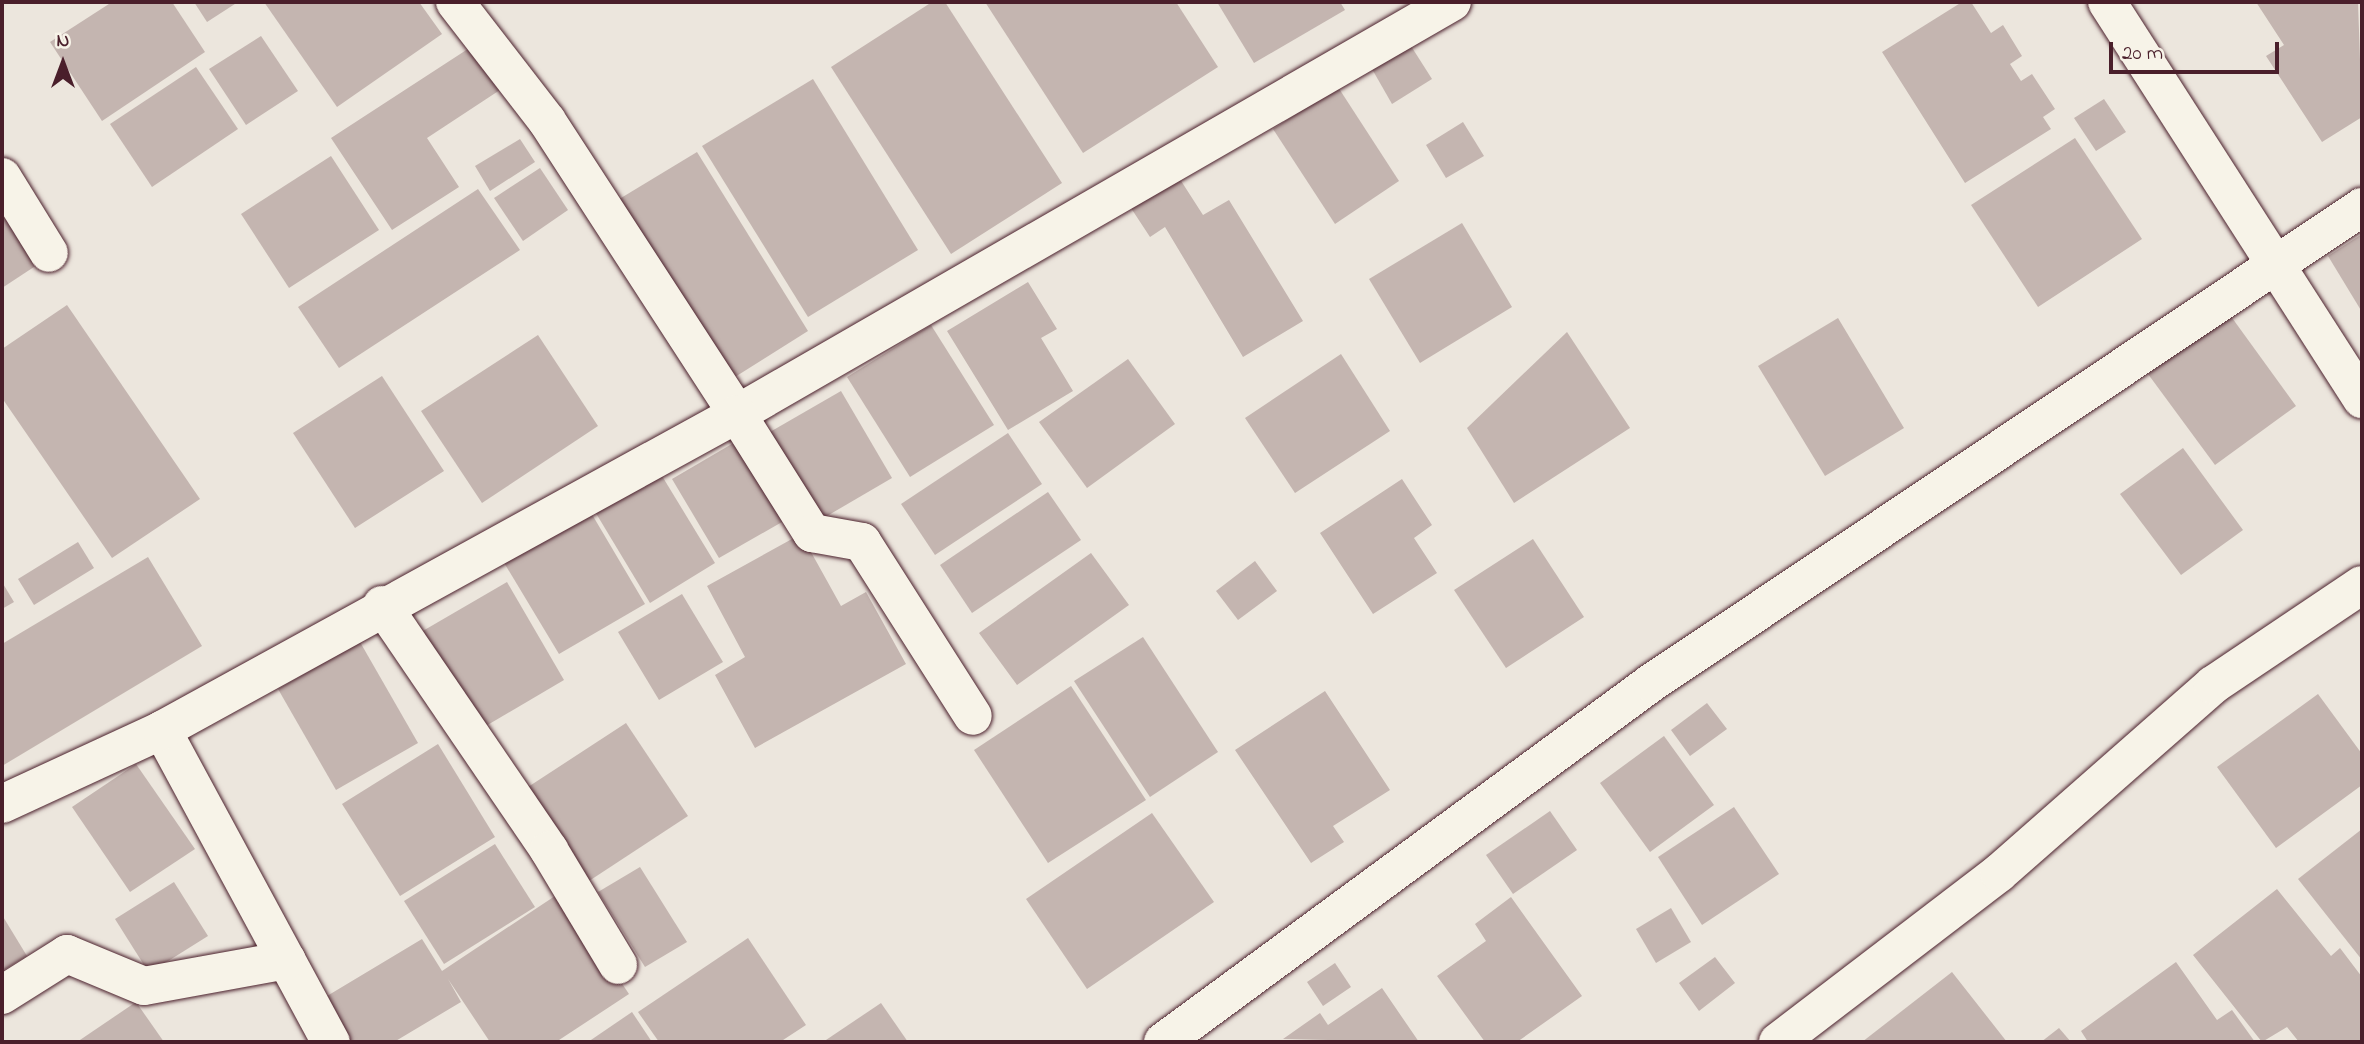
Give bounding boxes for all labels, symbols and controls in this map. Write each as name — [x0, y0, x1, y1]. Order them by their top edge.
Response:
north arrow — [28, 28, 98, 98]
text: N — [57, 28, 69, 55]
scale bar — [2112, 28, 2282, 72]
text: 20 m — [2122, 39, 2163, 69]

